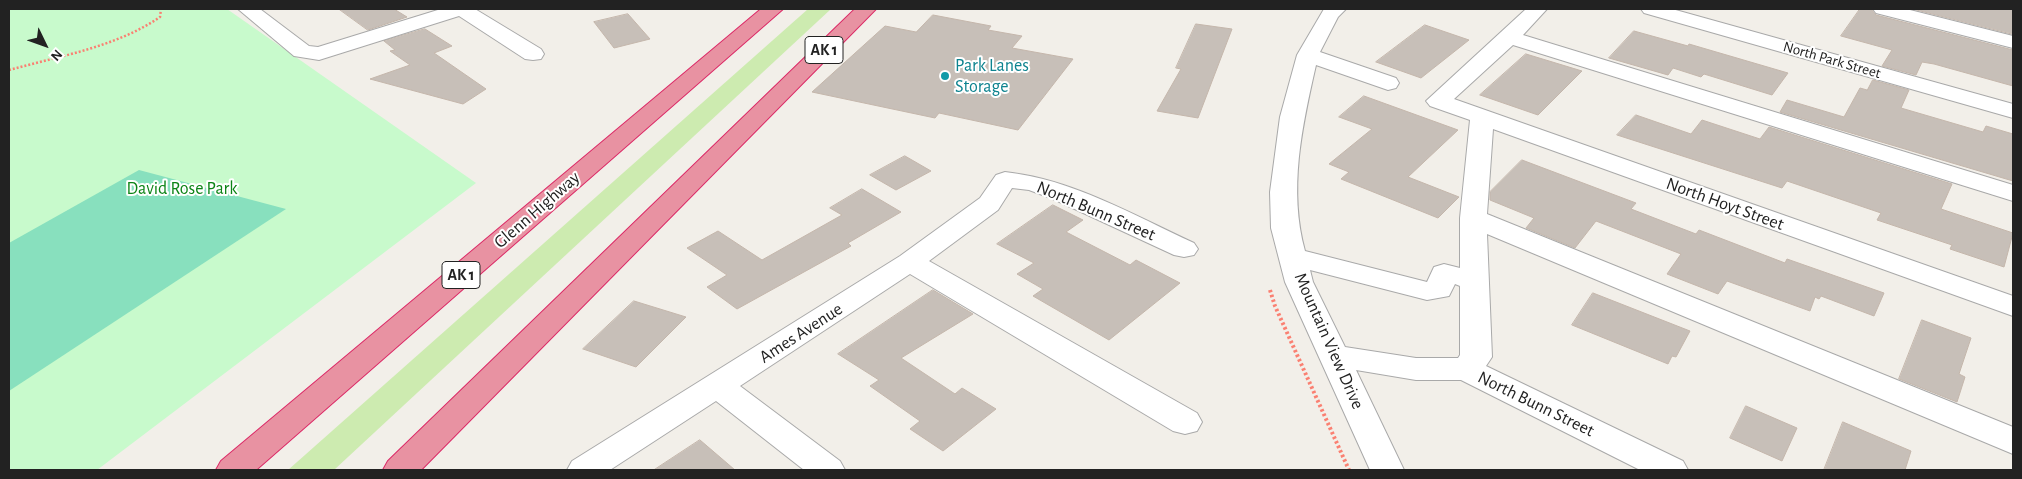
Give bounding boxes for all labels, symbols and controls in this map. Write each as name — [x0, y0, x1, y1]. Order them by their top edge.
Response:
north arrow — [20, 20, 70, 70]
road number: AK 1 — [805, 36, 843, 64]
street label: North Park Street — [1781, 37, 1883, 83]
text: N — [48, 47, 65, 63]
place label: Park Lanes Storage — [955, 55, 1029, 98]
marker: Park Lanes Storage — [939, 70, 951, 82]
street label: Glenn Highway — [490, 167, 584, 253]
street label: North Hoyt Street — [1663, 173, 1787, 235]
street label: North Bunn Street — [1033, 176, 1159, 246]
park label: David Rose Park — [126, 178, 238, 200]
road number: AK 1 — [442, 262, 480, 288]
street label: Mountain View Drive — [1289, 269, 1369, 413]
street label: Ames Avenue — [755, 298, 847, 368]
street label: North Bunn Street — [1474, 366, 1598, 442]

